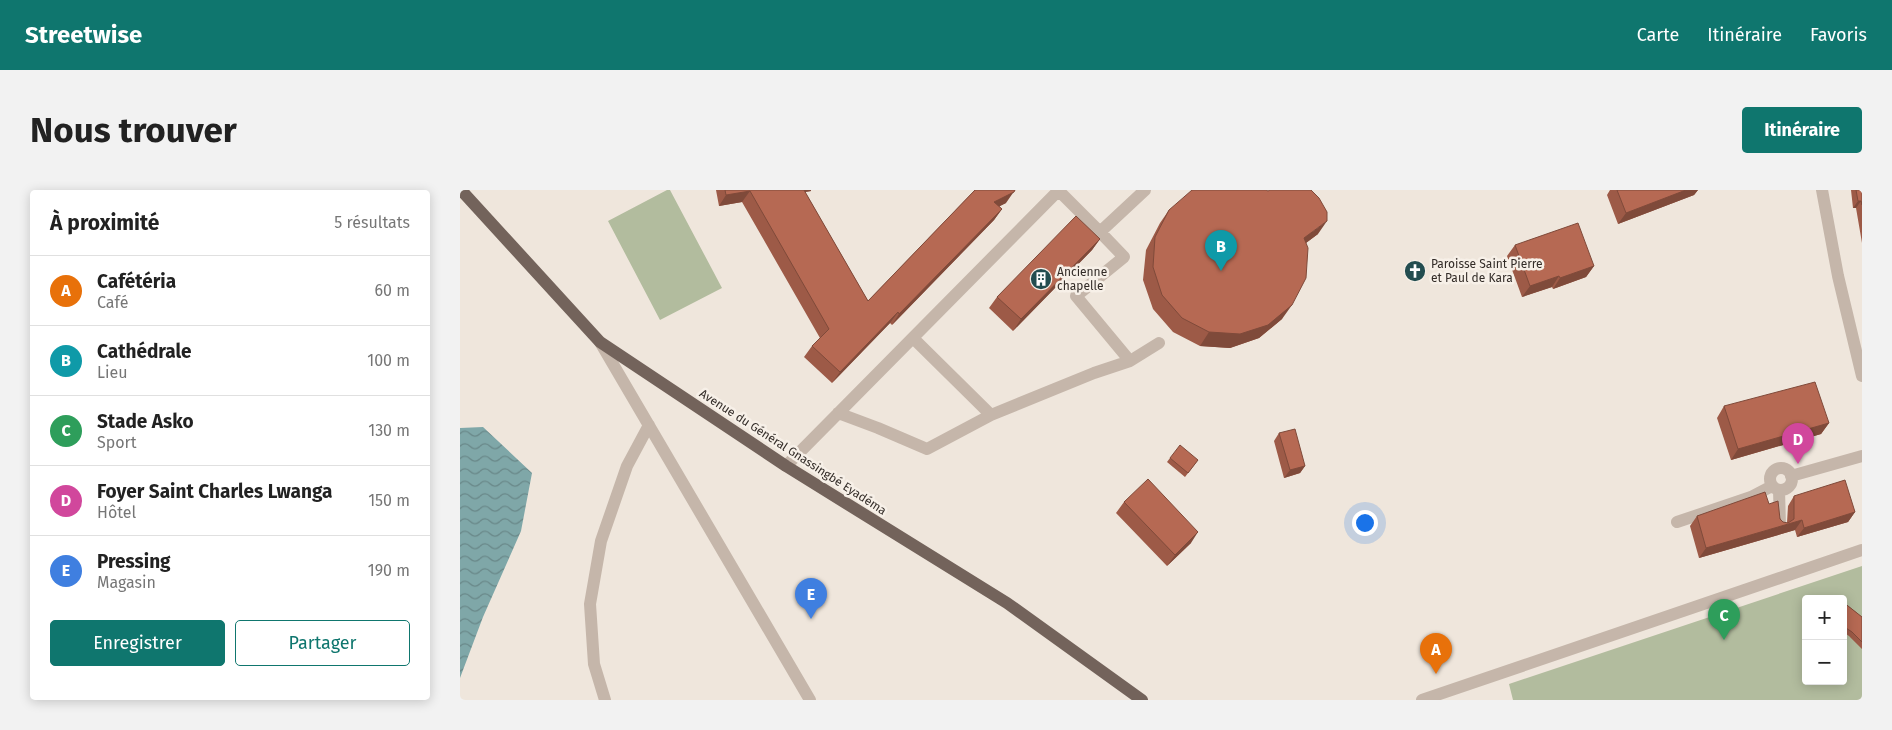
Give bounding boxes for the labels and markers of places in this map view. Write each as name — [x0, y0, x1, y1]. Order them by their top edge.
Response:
pin: B — [1205, 230, 1237, 271]
place label: Paroisse Saint Pierre et Paul de Kara — [1431, 257, 1543, 285]
church icon: Paroisse Saint Pierre et Paul de Kara — [1403, 259, 1427, 283]
place label: Ancienne chapelle — [1057, 265, 1107, 293]
building icon: Ancienne chapelle — [1029, 267, 1053, 291]
pin: D — [1782, 423, 1814, 464]
pin: E — [795, 578, 827, 619]
pin: C — [1708, 599, 1740, 640]
pin: A — [1420, 633, 1452, 674]

